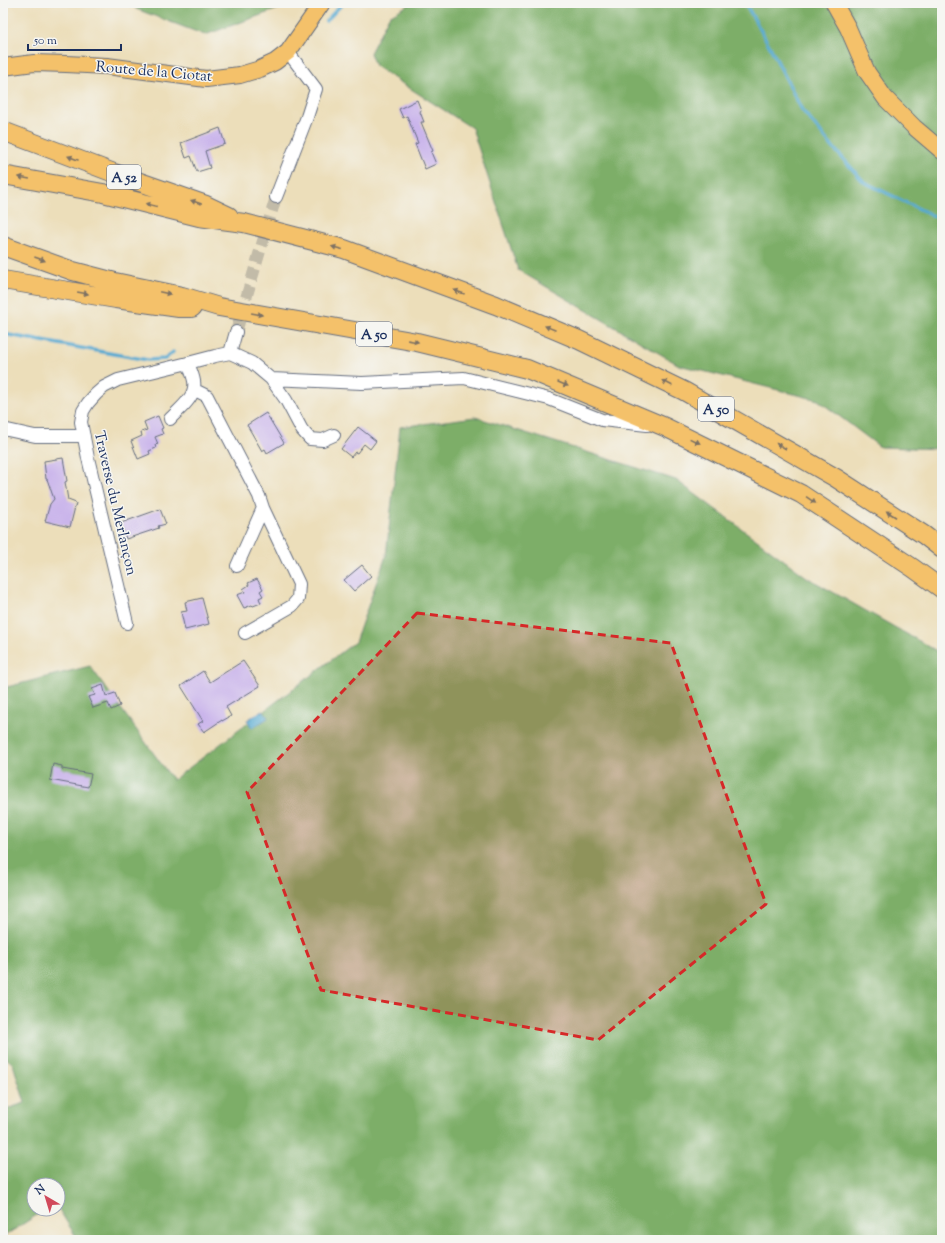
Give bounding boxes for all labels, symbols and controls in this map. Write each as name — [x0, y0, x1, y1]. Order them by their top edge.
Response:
scale bar — [28, 26, 121, 52]
text: 50 m — [33, 32, 57, 50]
street label: Route de la Ciotat — [95, 57, 213, 88]
one-way arrow — [67, 154, 79, 160]
road number: A 52 — [107, 165, 141, 189]
one-way arrow — [18, 175, 30, 181]
one-way arrow — [189, 198, 201, 204]
one-way arrow — [145, 201, 157, 207]
one-way arrow — [331, 244, 343, 250]
one-way arrow — [34, 257, 46, 263]
one-way arrow — [453, 289, 465, 295]
one-way arrow — [77, 290, 89, 296]
one-way arrow — [159, 290, 171, 296]
one-way arrow — [251, 311, 263, 317]
road number: A 50 — [356, 322, 392, 346]
one-way arrow — [543, 324, 555, 330]
one-way arrow — [407, 338, 419, 344]
one-way arrow — [662, 379, 673, 386]
one-way arrow — [557, 381, 568, 387]
road number: A 50 — [698, 397, 734, 421]
street label: Traverse du Merlançon — [88, 429, 141, 578]
one-way arrow — [689, 438, 700, 444]
one-way arrow — [775, 443, 787, 450]
one-way arrow — [806, 496, 816, 504]
one-way arrow — [886, 510, 897, 518]
north arrow — [26, 1177, 66, 1217]
text: N — [31, 1181, 49, 1200]

